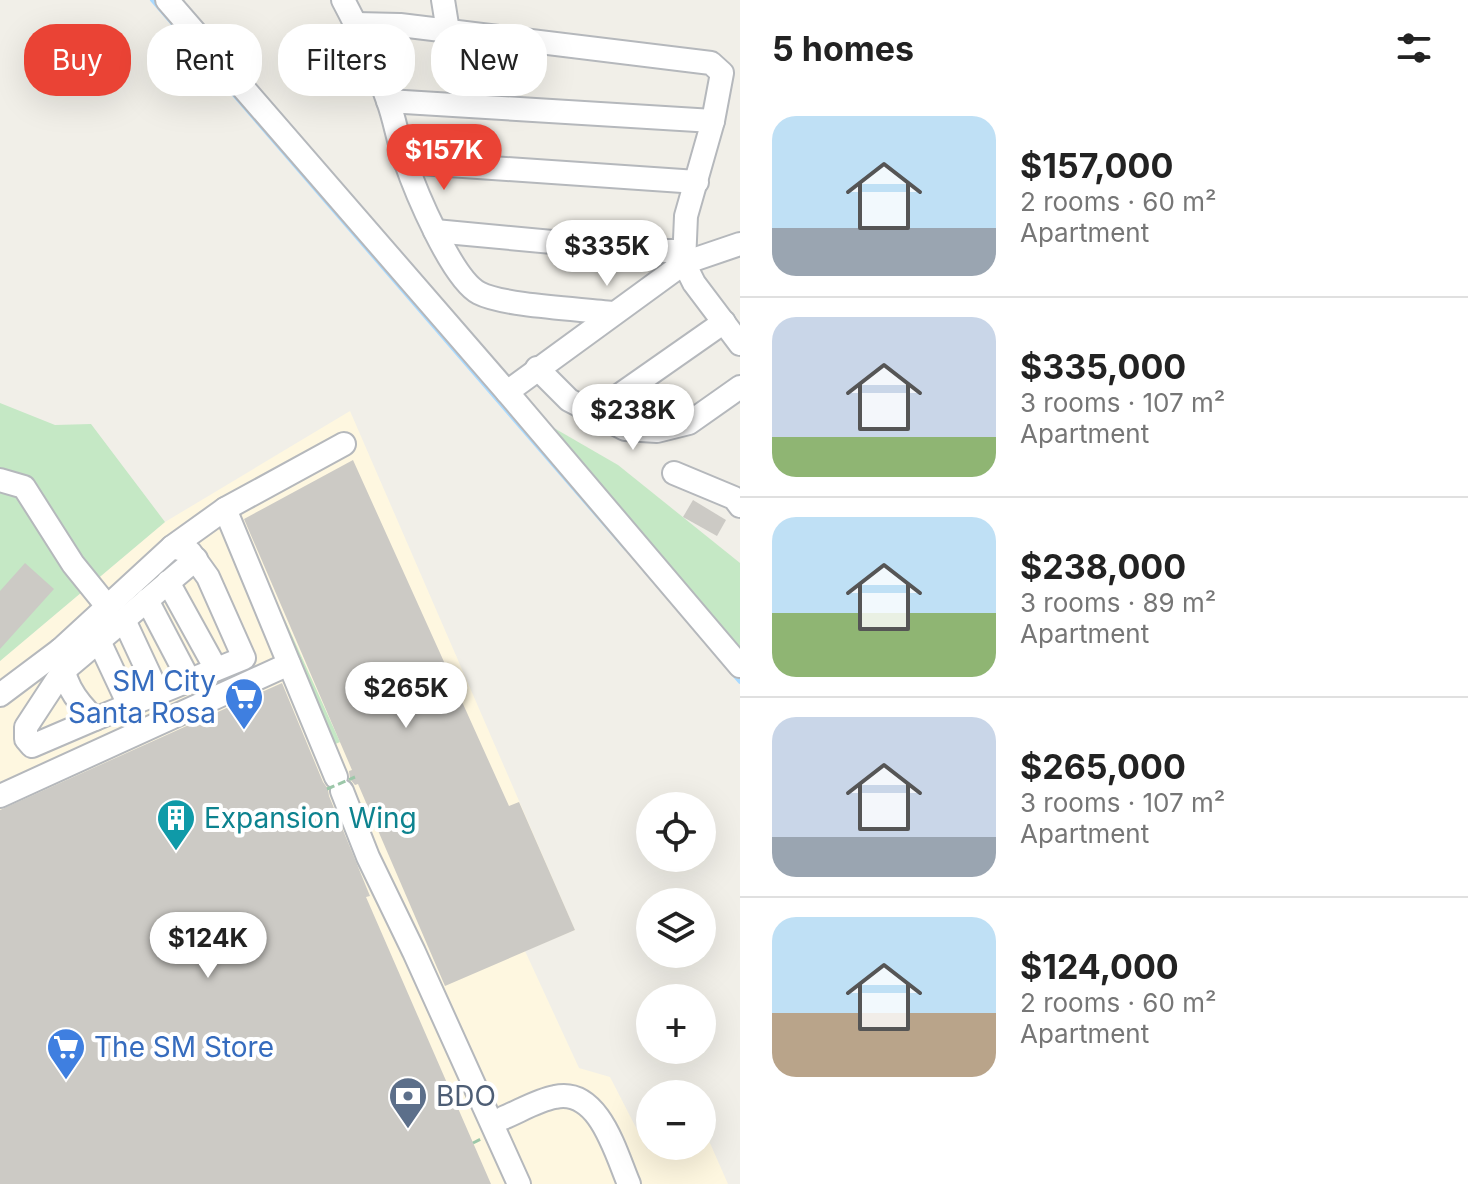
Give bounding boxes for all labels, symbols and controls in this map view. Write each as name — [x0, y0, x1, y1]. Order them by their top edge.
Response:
chip: Buy — [24, 24, 131, 96]
chip: Rent — [147, 24, 262, 96]
chip: Filters — [278, 24, 415, 96]
chip: New — [431, 24, 547, 96]
icon: filters — [1392, 26, 1436, 70]
text: 5 homes — [772, 28, 914, 69]
pin: $157K — [388, 124, 500, 192]
text: $157K — [405, 134, 483, 165]
text: $157,000 — [1020, 145, 1173, 186]
icon: home — [836, 148, 932, 244]
text: 2 rooms · 60 m² — [1020, 186, 1216, 217]
text: Apartment — [1020, 217, 1149, 248]
pin: $335K — [551, 220, 663, 288]
text: $335K — [564, 230, 650, 261]
text: $335,000 — [1020, 346, 1186, 387]
icon: home — [836, 349, 932, 445]
pin: $238K — [577, 384, 689, 452]
text: 3 rooms · 107 m² — [1020, 387, 1225, 418]
text: $238K — [590, 394, 676, 425]
text: Apartment — [1020, 418, 1149, 449]
text: $238,000 — [1020, 546, 1186, 587]
icon: home — [836, 549, 932, 645]
text: 3 rooms · 89 m² — [1020, 587, 1216, 618]
text: Apartment — [1020, 618, 1149, 649]
pin: $265K — [350, 662, 462, 730]
place label: SM City Santa Rosa — [68, 664, 216, 730]
text: $265K — [363, 672, 449, 703]
supermarket icon: SM City Santa Rosa — [223, 676, 265, 731]
text: $265,000 — [1020, 746, 1186, 787]
icon: home — [836, 749, 932, 845]
text: 3 rooms · 107 m² — [1020, 787, 1225, 818]
map controls — [636, 792, 716, 1160]
button: locate — [636, 792, 716, 872]
building icon: Expansion Wing — [155, 797, 197, 852]
place label: Expansion Wing — [204, 801, 417, 835]
text: Apartment — [1020, 818, 1149, 849]
button: layers — [636, 888, 716, 968]
pin: $124K — [152, 912, 264, 980]
text: $124K — [168, 922, 248, 953]
text: $124,000 — [1020, 946, 1179, 987]
icon: home — [836, 949, 932, 1045]
button: + — [636, 984, 716, 1064]
text: 2 rooms · 60 m² — [1020, 987, 1216, 1018]
text: Apartment — [1020, 1018, 1149, 1049]
supermarket icon: The SM Store — [45, 1026, 87, 1081]
place label: The SM Store — [94, 1030, 274, 1064]
bank icon: BDO — [387, 1075, 429, 1130]
place label: BDO — [436, 1079, 496, 1113]
button: − — [636, 1080, 716, 1160]

